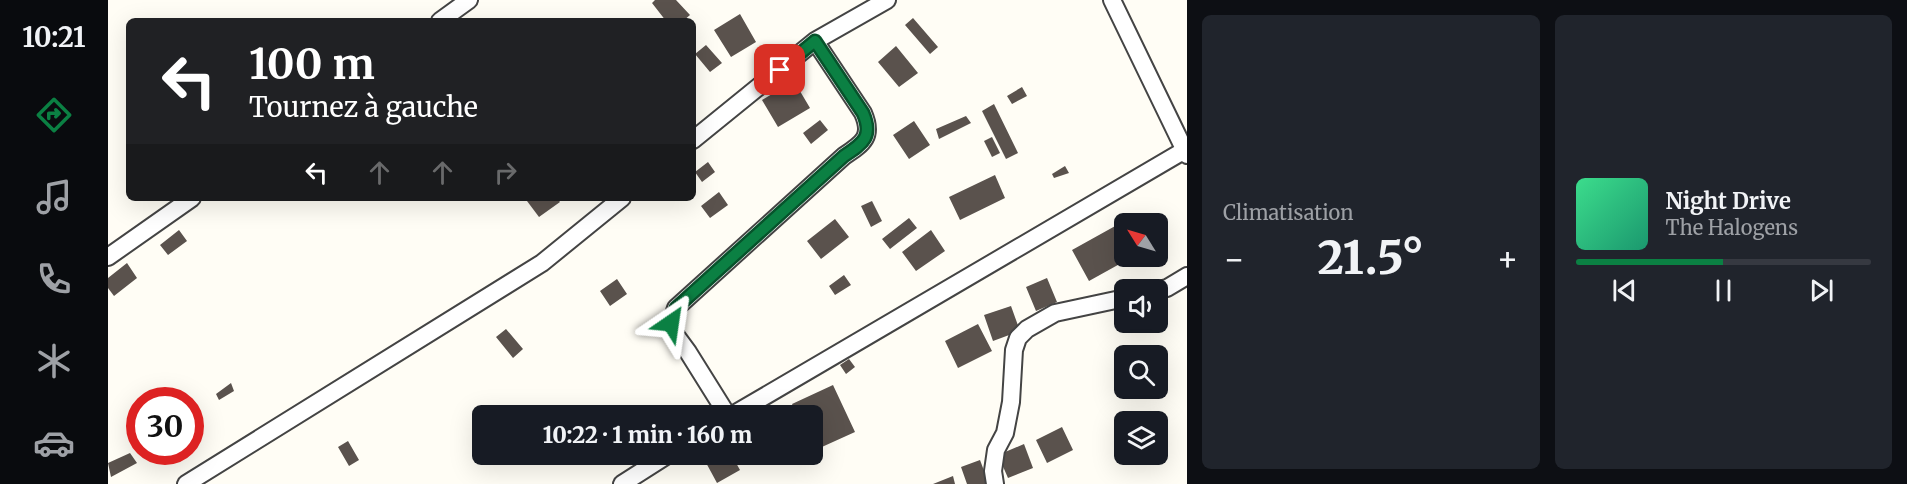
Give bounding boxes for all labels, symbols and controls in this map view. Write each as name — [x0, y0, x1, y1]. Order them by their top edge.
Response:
text: 10:21 — [22, 20, 86, 54]
text: 100 m — [249, 38, 375, 90]
icon: left — [150, 42, 228, 120]
pin — [754, 44, 805, 95]
icon: arrive — [763, 53, 796, 86]
text: Tournez à gauche — [249, 90, 478, 124]
icon: directions — [33, 94, 75, 136]
icon: left — [300, 156, 333, 189]
icon: ahead — [363, 156, 396, 189]
icon: ahead — [426, 156, 459, 189]
icon: right — [489, 156, 522, 189]
icon: music — [33, 176, 75, 218]
text: Night Drive — [1666, 187, 1791, 215]
text: Climatisation — [1223, 200, 1354, 225]
north arrow — [1114, 213, 1168, 267]
map controls — [1114, 213, 1168, 465]
text: The Halogens — [1666, 215, 1798, 240]
text: 21.5° — [1318, 230, 1424, 286]
text: − — [1223, 239, 1245, 280]
text: + — [1496, 239, 1518, 280]
icon: phone — [33, 258, 75, 300]
icon: previous — [1608, 274, 1641, 307]
icon: pause — [1707, 274, 1740, 307]
icon: next — [1805, 274, 1838, 307]
button: sound — [1114, 279, 1168, 333]
position arrow — [639, 291, 703, 355]
icon: climate — [33, 340, 75, 382]
button: search — [1114, 345, 1168, 399]
speed limit sign: 30 — [126, 387, 204, 465]
button: layers — [1114, 411, 1168, 465]
text: 10:22 · 1 min · 160 m — [543, 421, 752, 449]
icon: car — [33, 422, 75, 464]

